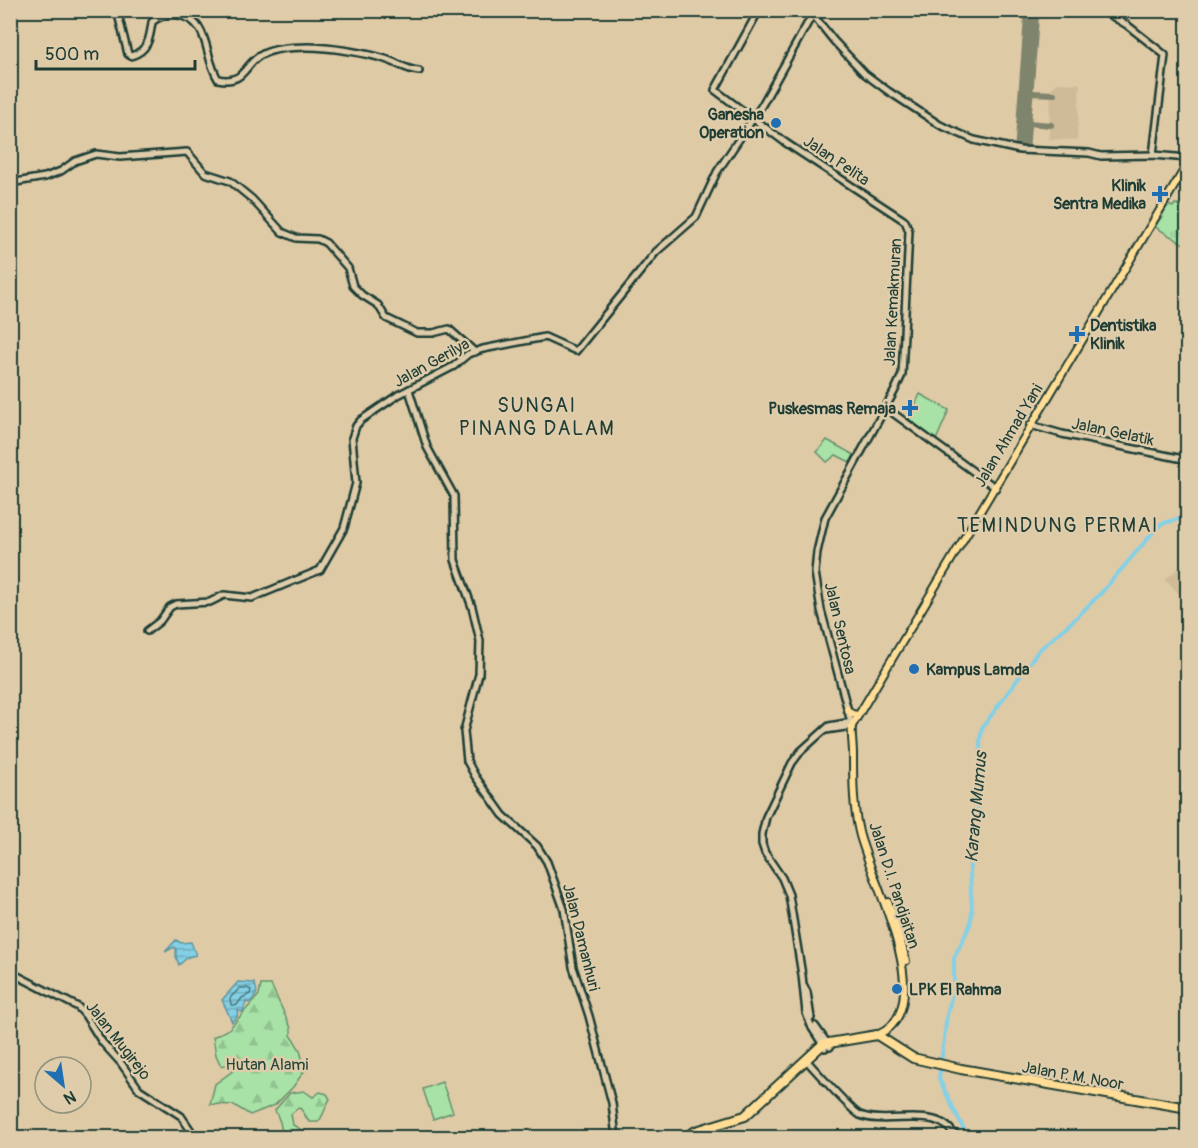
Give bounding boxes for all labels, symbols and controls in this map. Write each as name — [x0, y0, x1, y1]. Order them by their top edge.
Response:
scale bar — [36, 33, 195, 71]
text: 500 m — [45, 43, 99, 66]
place label: Ganesha Operation — [699, 105, 765, 143]
marker: Ganesha Operation — [769, 116, 783, 130]
street label: Jalan Pelita — [799, 131, 873, 190]
place label: Klinik Sentra Medika — [1053, 176, 1147, 214]
marker: Klinik Sentra Medika — [1151, 185, 1169, 203]
street label: Jalan Kemakmuran — [880, 238, 906, 367]
place label: Dentistika Klinik — [1090, 316, 1157, 354]
marker: Dentistika Klinik — [1068, 325, 1086, 343]
street label: Jalan Gerilya — [390, 334, 473, 392]
street label: Jalan Ahmad Yani — [970, 380, 1048, 491]
district label: SUNGAI PINANG DALAM — [459, 393, 615, 441]
place label: Puskesmas Remaja — [768, 399, 897, 419]
marker: Puskesmas Remaja — [901, 399, 919, 417]
street label: Jalan Gelatik — [1070, 414, 1156, 451]
district label: TEMINDUNG PERMAI — [957, 513, 1159, 538]
street label: Jalan Sentosa — [820, 580, 860, 676]
place label: Kampus Lamda — [926, 660, 1030, 680]
marker: Kampus Lamda — [907, 662, 921, 676]
water label: Karang Mumus — [960, 749, 993, 863]
street label: Jalan D.I. Pandjaitan — [864, 819, 924, 951]
street label: Jalan Damanhuri — [558, 881, 604, 993]
place label: LPK El Rahma — [909, 980, 1002, 1000]
marker: LPK El Rahma — [890, 982, 904, 996]
street label: Jalan Mugirejo — [81, 997, 155, 1084]
north arrow — [33, 1055, 93, 1115]
park label: Hutan Alami — [226, 1055, 309, 1075]
street label: Jalan P. M. Noor — [1020, 1057, 1126, 1095]
text: N — [60, 1086, 79, 1109]

